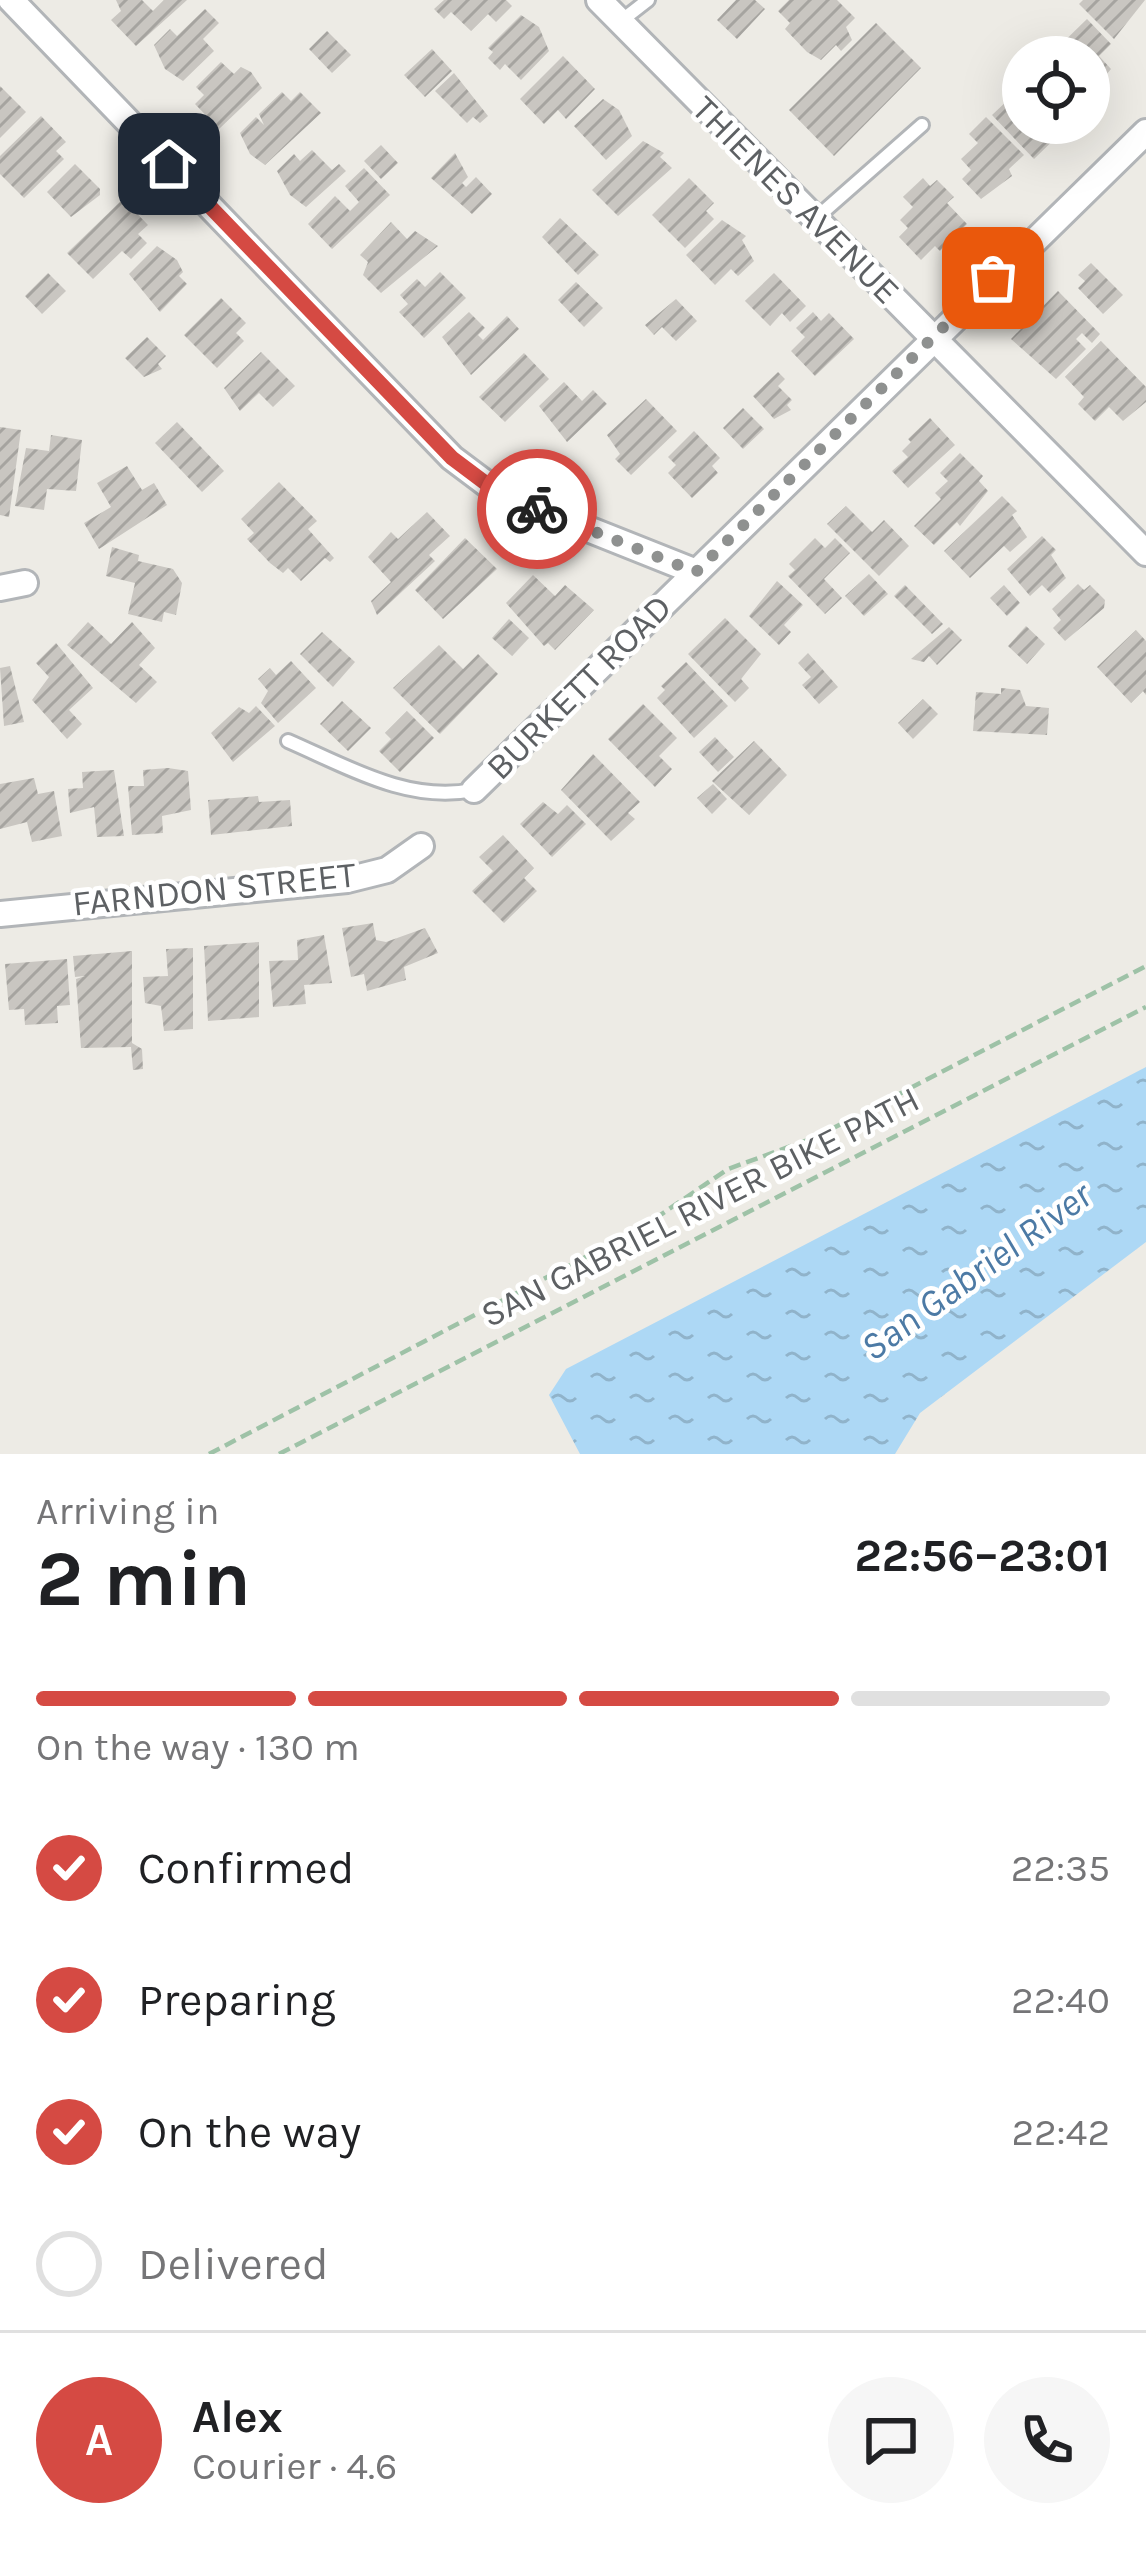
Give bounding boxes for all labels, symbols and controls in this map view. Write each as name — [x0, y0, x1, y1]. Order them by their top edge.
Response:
map controls — [1002, 36, 1110, 144]
button: locate — [1002, 36, 1110, 144]
street label: THIENES AVENUE — [684, 88, 908, 312]
pin — [118, 113, 220, 215]
icon: home — [136, 131, 202, 197]
pin — [942, 227, 1044, 329]
icon: bag — [960, 245, 1026, 311]
courier — [477, 449, 597, 569]
icon: bike — [504, 476, 570, 542]
street label: BURKETT ROAD — [478, 586, 680, 788]
street label: FARNDON STREET — [70, 853, 358, 925]
street label: SAN GABRIEL RIVER BIKE PATH — [474, 1078, 926, 1336]
water label: San Gabriel River — [851, 1171, 1102, 1370]
text: Arriving in — [36, 1488, 219, 1534]
text: 22:56–23:01 — [854, 1530, 1110, 1582]
text: 2 min — [36, 1533, 251, 1625]
text: On the way · 130 m — [36, 1724, 360, 1770]
icon: check — [36, 1835, 102, 1901]
text: Confirmed — [138, 1842, 354, 1894]
text: 22:35 — [1011, 1845, 1110, 1891]
icon: check — [36, 1967, 102, 2033]
text: Preparing — [138, 1974, 336, 2026]
text: 22:40 — [1011, 1977, 1110, 2023]
icon: check — [36, 2099, 102, 2165]
text: On the way — [138, 2106, 361, 2158]
text: 22:42 — [1011, 2109, 1110, 2155]
text: Delivered — [138, 2238, 329, 2290]
button: chat — [828, 2377, 954, 2503]
button: phone — [984, 2377, 1110, 2503]
text: Alex — [192, 2391, 283, 2443]
text: A — [85, 2414, 113, 2466]
text: Courier · 4.6 — [192, 2443, 397, 2489]

